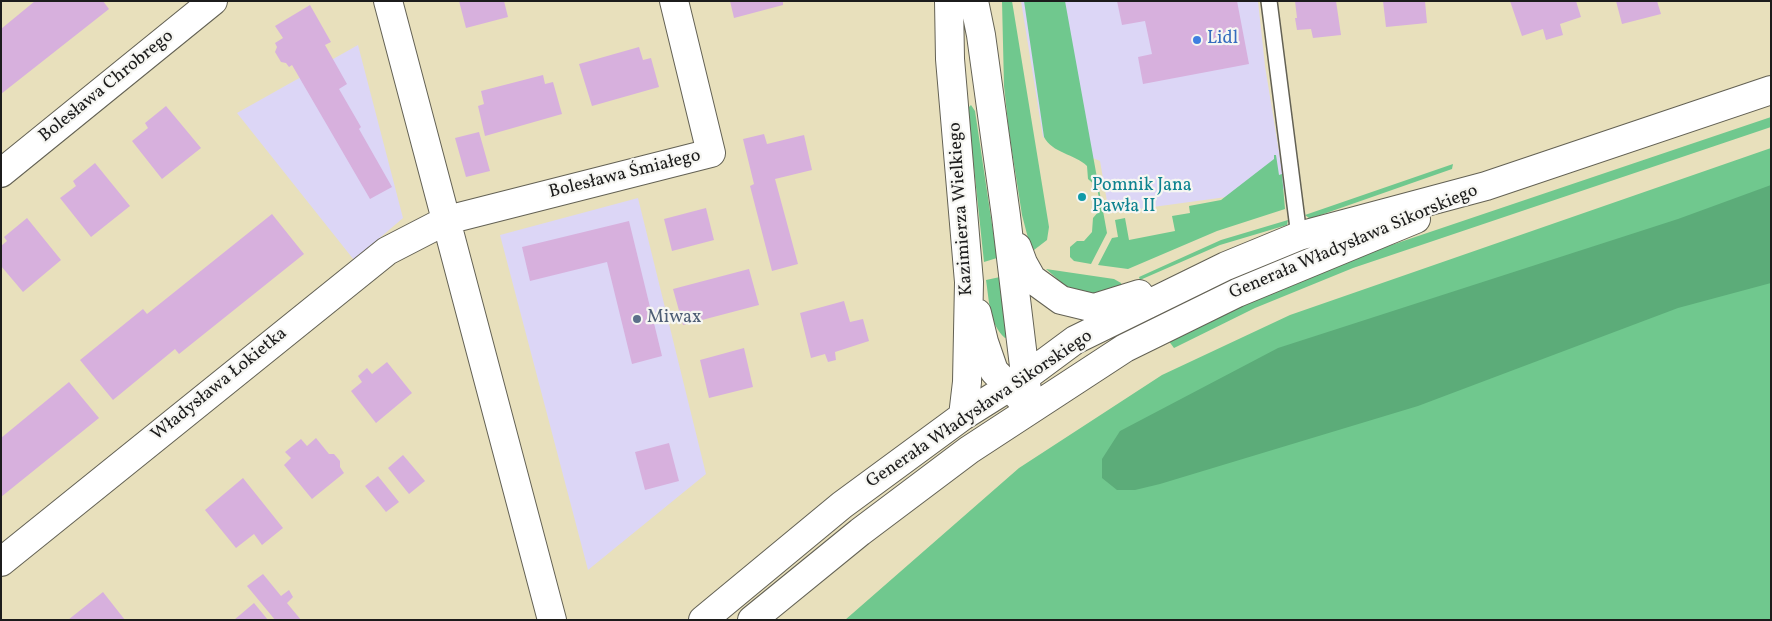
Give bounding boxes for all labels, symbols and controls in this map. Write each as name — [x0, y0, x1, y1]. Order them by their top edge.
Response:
street label: Bolesława Chrobrego — [35, 26, 179, 148]
place label: Lidl — [1207, 29, 1238, 51]
marker: Lidl — [1191, 34, 1203, 46]
street label: Kazimierza Wielkiego — [945, 121, 979, 297]
street label: Bolesława Śmiałego — [547, 146, 703, 204]
place label: Pomnik Jana Pawła II — [1092, 176, 1192, 218]
street label: Generała Władysława Sikorskiego — [1227, 181, 1481, 305]
marker: Pomnik Jana Pawła II — [1076, 191, 1088, 203]
place label: Miwax — [647, 308, 701, 330]
marker: Miwax — [631, 313, 643, 325]
street label: Władysława Łokietka — [148, 324, 292, 446]
street label: Generała Władysława Sikorskiego — [863, 326, 1097, 494]

